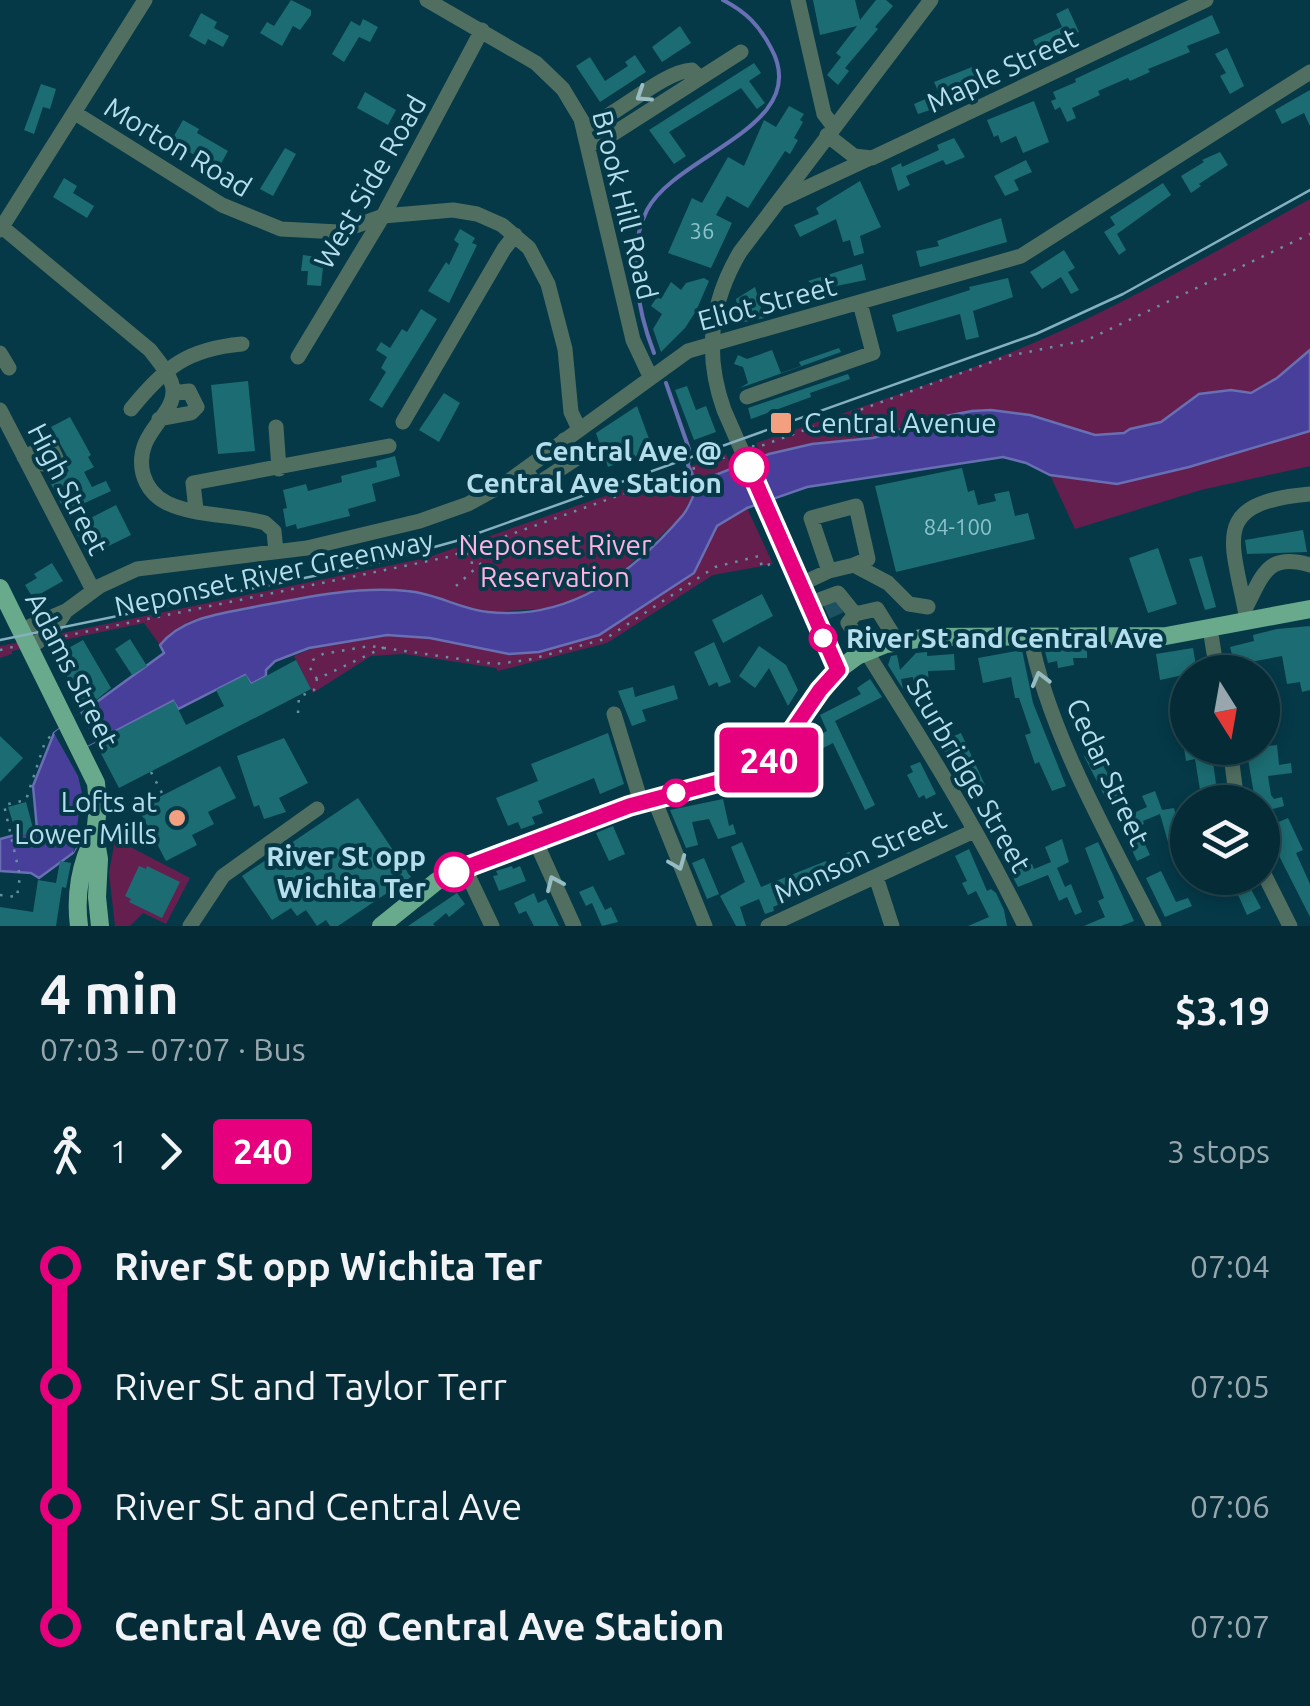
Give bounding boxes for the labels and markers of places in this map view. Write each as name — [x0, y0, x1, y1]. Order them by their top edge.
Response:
place label: Central Avenue — [804, 407, 997, 438]
marker: Central Avenue — [768, 410, 794, 436]
place label: Central Ave @ Central Ave Station — [466, 435, 722, 498]
marker: Central Ave @ Central Ave Station — [730, 448, 768, 486]
place label: River St and Central Ave — [846, 622, 1164, 653]
marker: River St and Central Ave — [810, 625, 836, 651]
unlabelled marker — [663, 780, 689, 806]
place label: Lofts at Lower Mills — [14, 786, 157, 849]
marker: Lofts at Lower Mills — [166, 807, 188, 829]
place label: River St opp Wichita Ter — [266, 840, 426, 903]
marker: River St opp Wichita Ter — [435, 853, 473, 891]

